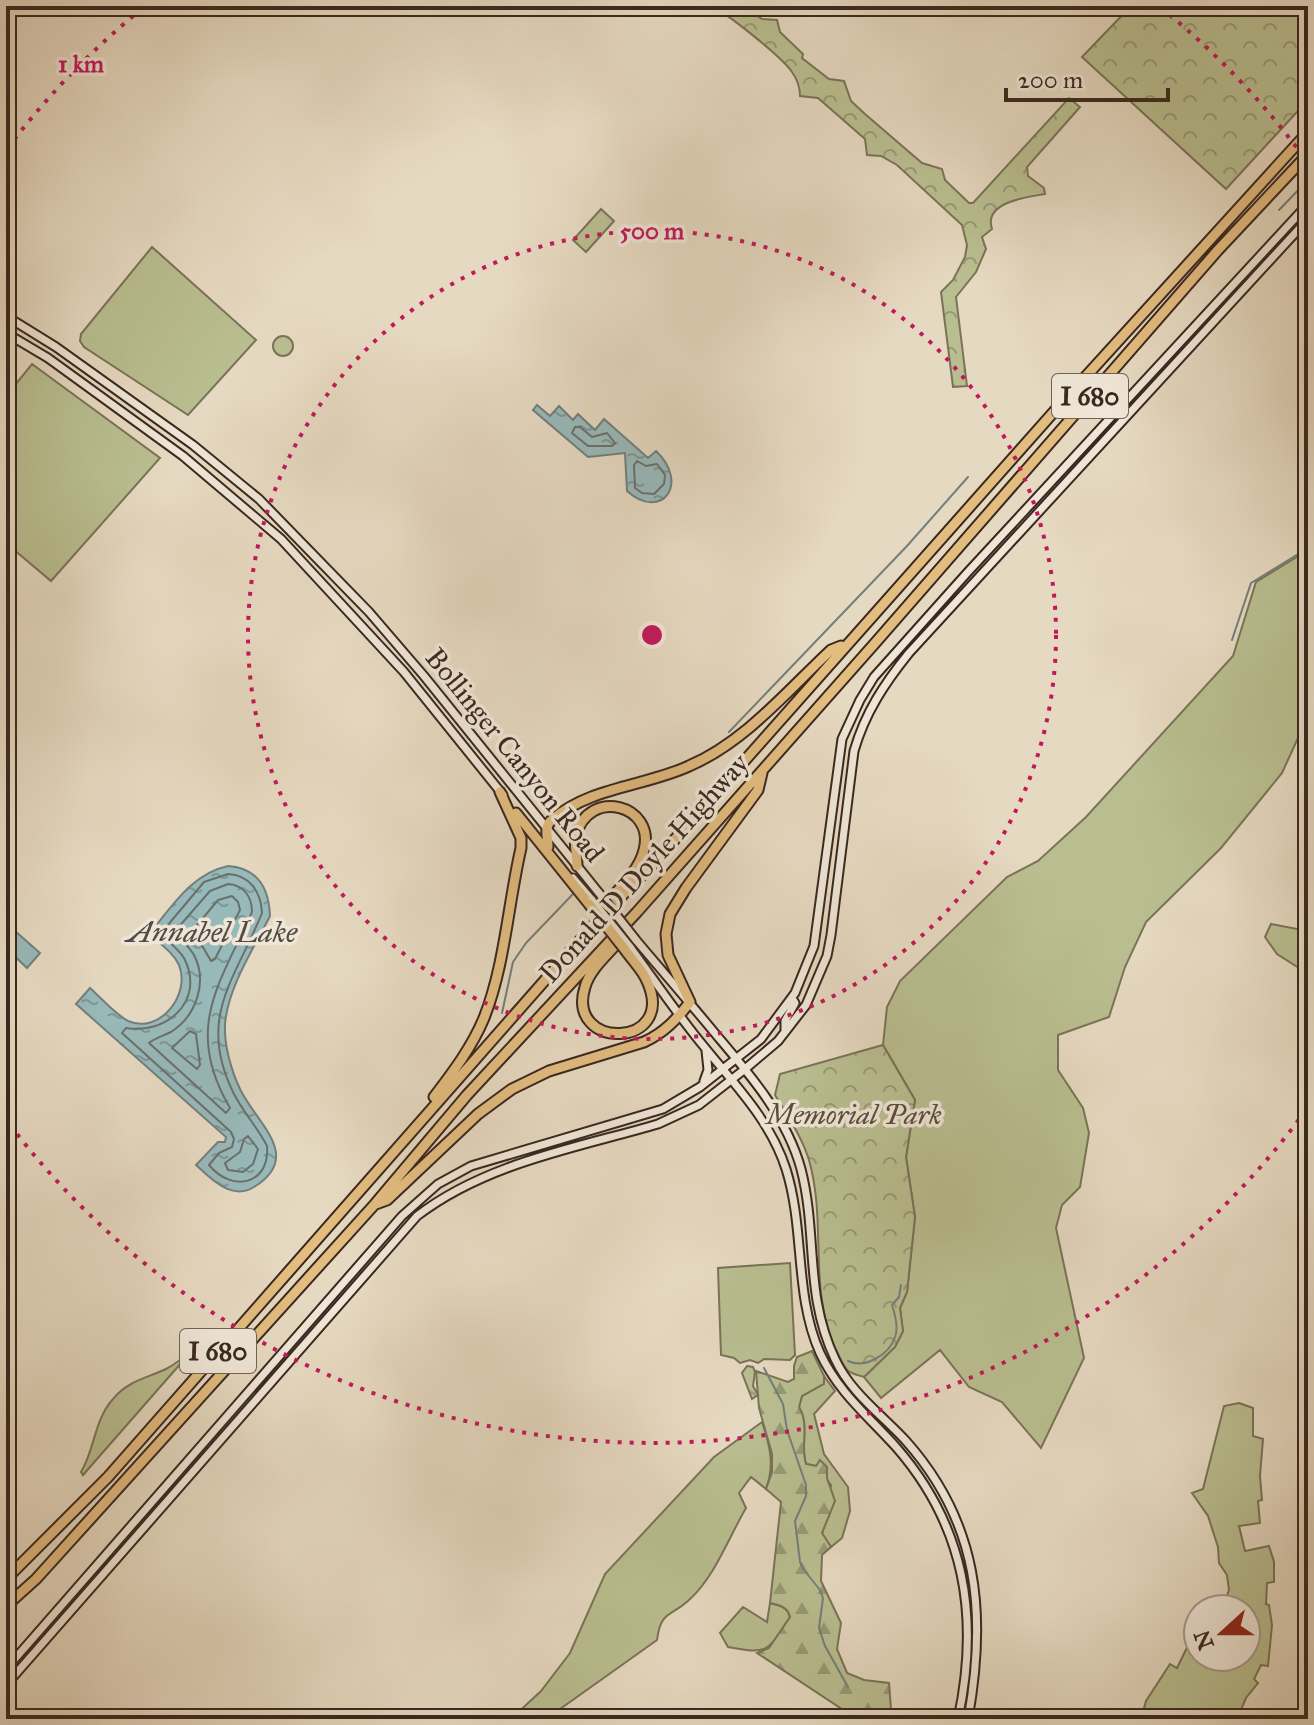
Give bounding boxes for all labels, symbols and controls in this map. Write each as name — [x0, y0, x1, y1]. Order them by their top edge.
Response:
text: 1 km — [58, 49, 105, 79]
scale bar — [1006, 52, 1168, 102]
text: 200 m — [1018, 65, 1083, 95]
text: 500 m — [620, 216, 685, 246]
road number: I 680 — [1052, 374, 1128, 418]
centre of rings — [638, 621, 666, 649]
street label: Bollinger Canyon Road — [418, 641, 612, 869]
street label: Donald D Doyle Highway — [532, 745, 757, 990]
water label: Annabel Lake — [124, 914, 298, 950]
park label: Memorial Park — [763, 1097, 942, 1132]
road number: I 680 — [180, 1329, 256, 1373]
north arrow — [1182, 1593, 1262, 1673]
text: N — [1188, 1626, 1220, 1654]

